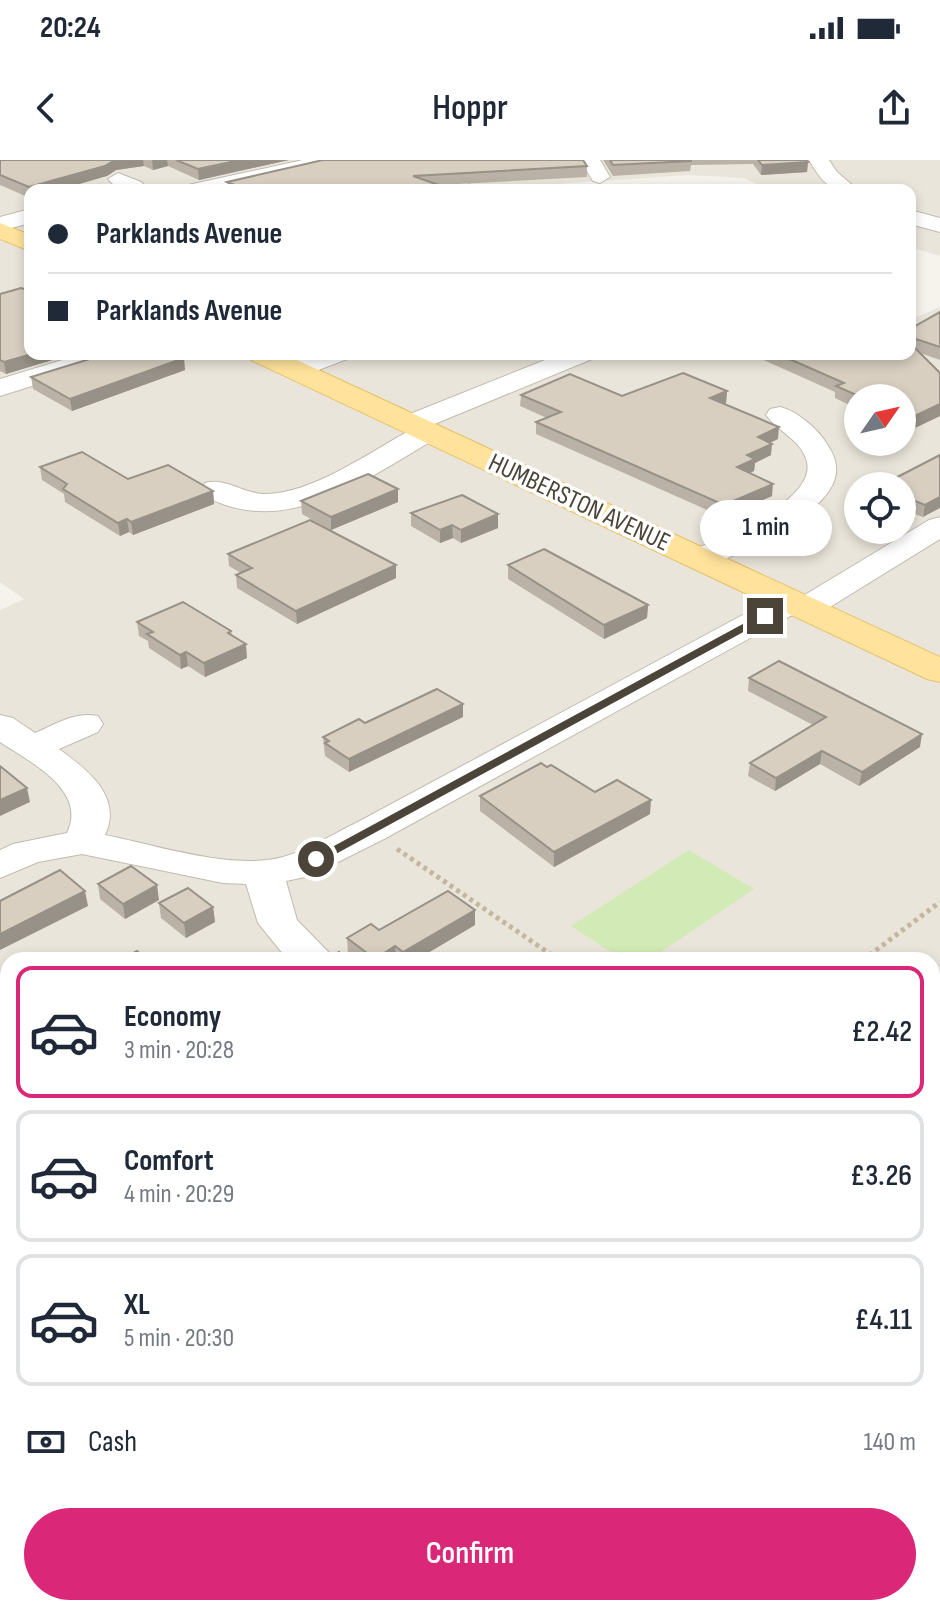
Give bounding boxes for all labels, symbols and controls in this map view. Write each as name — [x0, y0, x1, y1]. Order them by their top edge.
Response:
text: 20:24 — [40, 10, 101, 46]
icon: back — [24, 86, 68, 130]
icon: share — [872, 86, 916, 130]
text: Hoppr — [432, 87, 508, 130]
text: Parklands Avenue — [96, 216, 282, 252]
text: Parklands Avenue — [96, 293, 282, 329]
north arrow — [844, 384, 916, 456]
map controls — [844, 384, 916, 544]
street label: HUMBERSTON AVENUE — [483, 447, 675, 559]
button: locate — [844, 472, 916, 544]
callout: 1 min — [699, 500, 831, 556]
text: 1 min — [742, 512, 790, 543]
route end — [747, 598, 783, 634]
route start — [298, 841, 334, 877]
icon: car — [28, 996, 100, 1068]
text: Economy — [124, 999, 221, 1035]
text: £2.42 — [851, 1014, 912, 1050]
text: 3 min · 20:28 — [124, 1035, 234, 1066]
icon: car — [28, 1140, 100, 1212]
text: Comfort — [124, 1143, 214, 1179]
text: £3.26 — [850, 1158, 912, 1194]
text: 4 min · 20:29 — [124, 1179, 234, 1210]
icon: car — [28, 1284, 100, 1356]
text: XL — [124, 1287, 150, 1323]
text: £4.11 — [854, 1302, 912, 1338]
text: 5 min · 20:30 — [124, 1323, 234, 1354]
icon: cash — [24, 1420, 68, 1464]
text: Cash — [88, 1424, 137, 1460]
text: 140 m — [864, 1427, 916, 1458]
button: Confirm — [24, 1508, 916, 1600]

